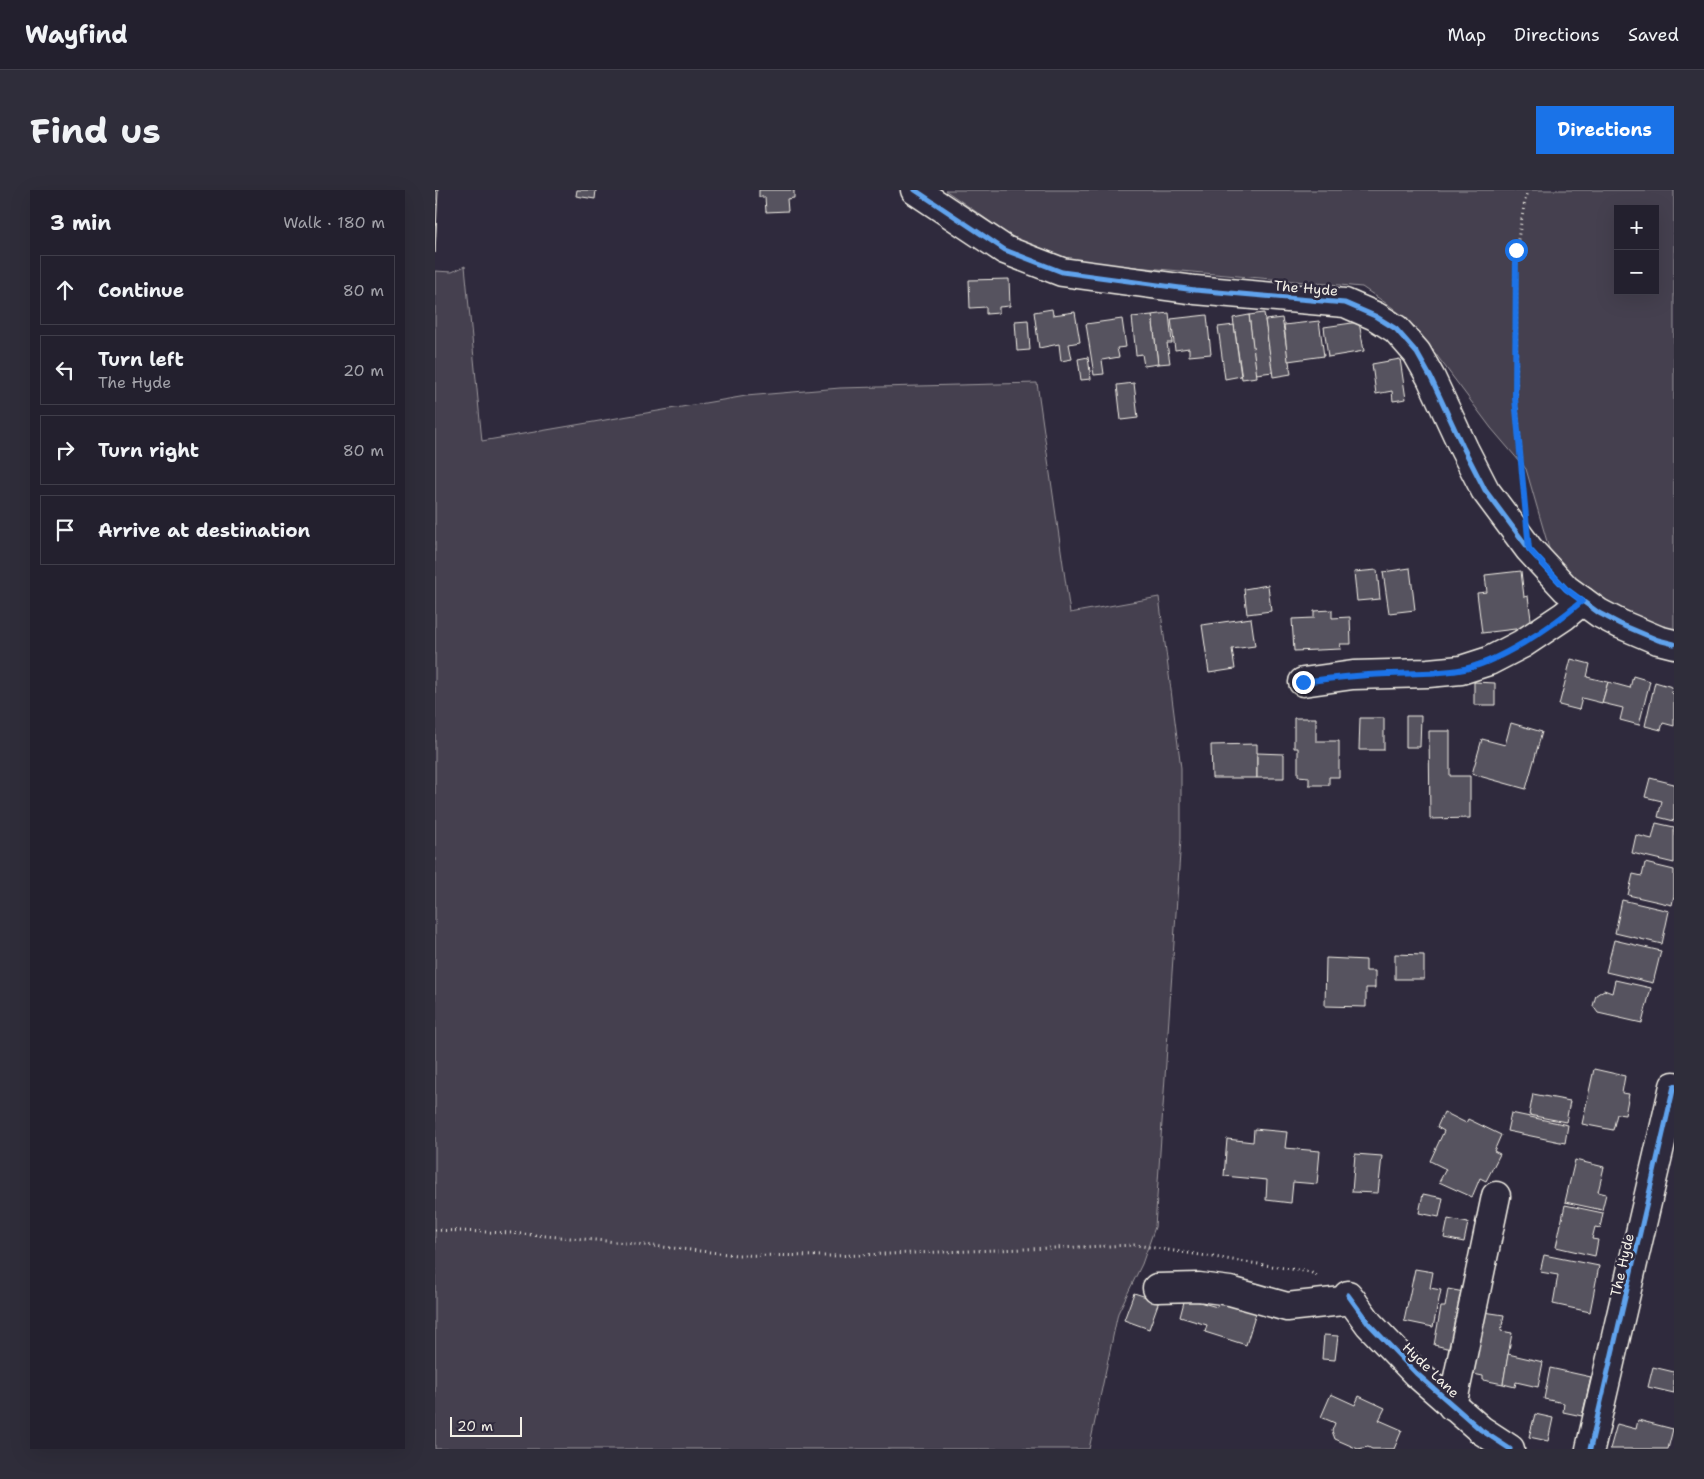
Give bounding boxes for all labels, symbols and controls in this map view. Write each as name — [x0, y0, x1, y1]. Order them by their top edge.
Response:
text: Wayfind — [25, 19, 128, 51]
text: Map — [1448, 23, 1486, 47]
text: Directions — [1514, 23, 1600, 47]
text: Saved — [1628, 23, 1679, 47]
button: Directions — [1536, 106, 1674, 154]
text: Find us — [30, 107, 161, 154]
map controls — [1614, 205, 1659, 295]
button: + — [1614, 205, 1659, 250]
text: 3 min — [50, 209, 111, 237]
text: Walk · 180 m — [283, 212, 385, 233]
route start — [1505, 239, 1528, 262]
button: − — [1614, 250, 1659, 295]
icon: ahead — [51, 276, 79, 304]
street label: The Hyde — [1273, 276, 1339, 300]
text: Continue — [98, 278, 184, 303]
text: 80 m — [343, 280, 384, 301]
text: Turn left — [98, 347, 184, 372]
icon: left — [51, 356, 79, 384]
text: 20 m — [343, 360, 384, 381]
text: The Hyde — [98, 372, 171, 393]
icon: right — [51, 436, 79, 464]
text: Turn right — [98, 438, 199, 463]
text: 80 m — [343, 440, 384, 461]
icon: arrive — [51, 516, 79, 544]
text: Arrive at destination — [98, 518, 310, 543]
route end — [1292, 671, 1315, 694]
street label: The Hyde — [1606, 1232, 1638, 1298]
street label: Hyde Lane — [1399, 1338, 1463, 1402]
scale bar — [450, 1414, 523, 1437]
text: 20 m — [457, 1417, 493, 1435]

